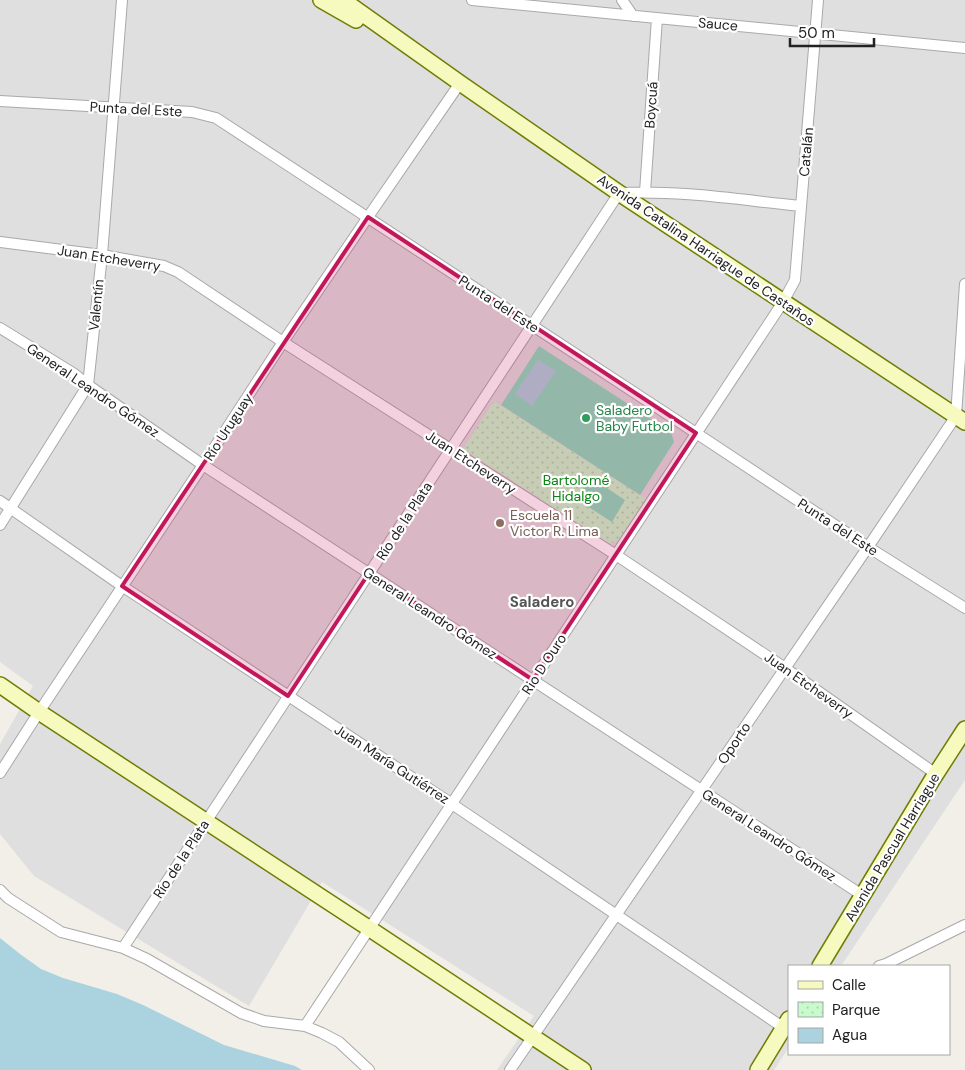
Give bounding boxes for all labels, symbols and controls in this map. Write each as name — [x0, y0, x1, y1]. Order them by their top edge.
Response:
street label: Sauce — [697, 13, 739, 35]
scale bar — [790, 15, 874, 47]
text: 50 m — [798, 23, 835, 43]
street label: Boycuá — [640, 81, 662, 129]
street label: Punta del Este — [89, 98, 183, 120]
street label: Catalán — [795, 127, 817, 177]
street label: Avenida Catalina Harriague de Castaños — [594, 170, 818, 330]
street label: Juan Etcheverry — [56, 241, 162, 275]
street label: Punta del Este — [455, 271, 543, 337]
street label: Valentín — [84, 278, 108, 332]
street label: General Leandro Gómez — [23, 339, 163, 441]
street label: Río Uruguay — [200, 390, 257, 464]
place label: Saladero Baby Futbol — [596, 401, 673, 435]
marker: Saladero Baby Futbol — [580, 412, 592, 424]
street label: Juan Etcheverry — [422, 426, 520, 498]
park label: Bartolomé Hidalgo — [543, 471, 609, 505]
street label: Río de la Plata — [372, 478, 436, 564]
street label: Punta del Este — [794, 494, 882, 560]
place label: Escuela 11 Victor R. Lima — [510, 506, 599, 540]
marker: Escuela 11 Victor R. Lima — [494, 517, 506, 529]
street label: General Leandro Gómez — [360, 563, 500, 663]
district label: Saladero — [510, 592, 574, 612]
street label: Rio D Ouro — [518, 630, 570, 698]
street label: Juan Etcheverry — [761, 648, 857, 722]
street label: Oporto — [713, 719, 755, 767]
street label: Juan María Gutiérrez — [331, 720, 453, 808]
street label: Avenida Pascual Harriague — [840, 769, 944, 925]
street label: General Leandro Gómez — [699, 785, 839, 885]
street label: Río de la Plata — [149, 816, 213, 902]
legend — [788, 965, 950, 1055]
text: Calle — [832, 975, 866, 995]
text: Parque — [832, 1000, 880, 1020]
text: Agua — [832, 1025, 867, 1045]

